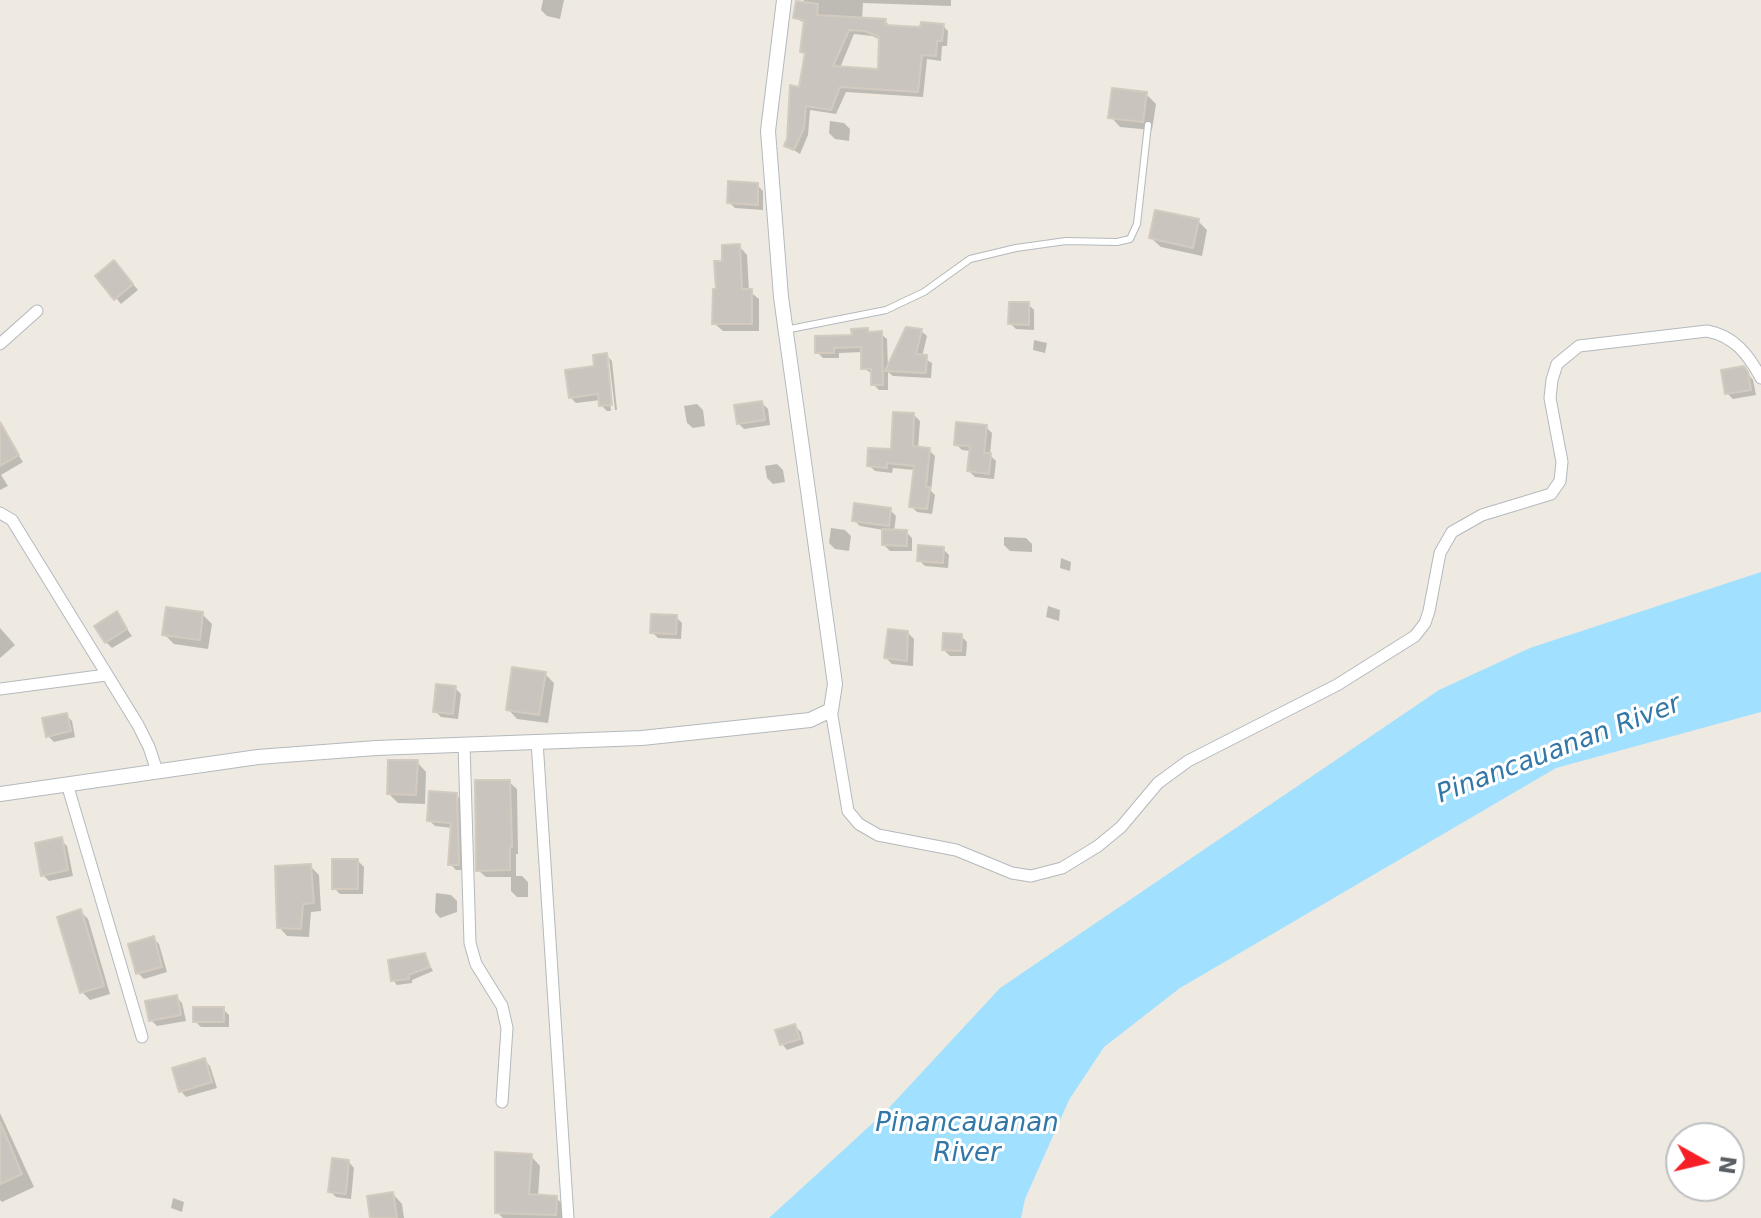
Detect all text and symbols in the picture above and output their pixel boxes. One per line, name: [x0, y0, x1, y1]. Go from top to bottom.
water label: Pinancauanan River: [1433, 689, 1685, 811]
water label: Pinancauanan River: [875, 1108, 1059, 1170]
north arrow: [1665, 1122, 1745, 1202]
text: N: [1714, 1154, 1741, 1176]

